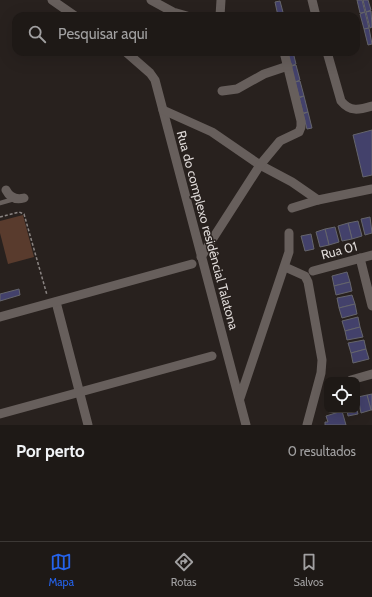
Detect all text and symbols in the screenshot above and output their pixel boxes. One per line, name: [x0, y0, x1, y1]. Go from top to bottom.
search box: [12, 12, 360, 56]
icon: search: [26, 23, 48, 45]
text: Pesquisar aqui: [58, 25, 148, 43]
street label: Rua do complexo residêncial Talatona: [174, 129, 243, 332]
street label: Rua 01: [319, 237, 359, 263]
map controls: [324, 377, 360, 413]
button: locate: [324, 377, 360, 413]
text: Por perto: [16, 441, 85, 461]
text: 0 resultados: [288, 443, 356, 459]
tab: Mapa: [48, 551, 74, 589]
tab: Rotas: [171, 551, 197, 589]
tab: Salvos: [293, 551, 324, 589]

